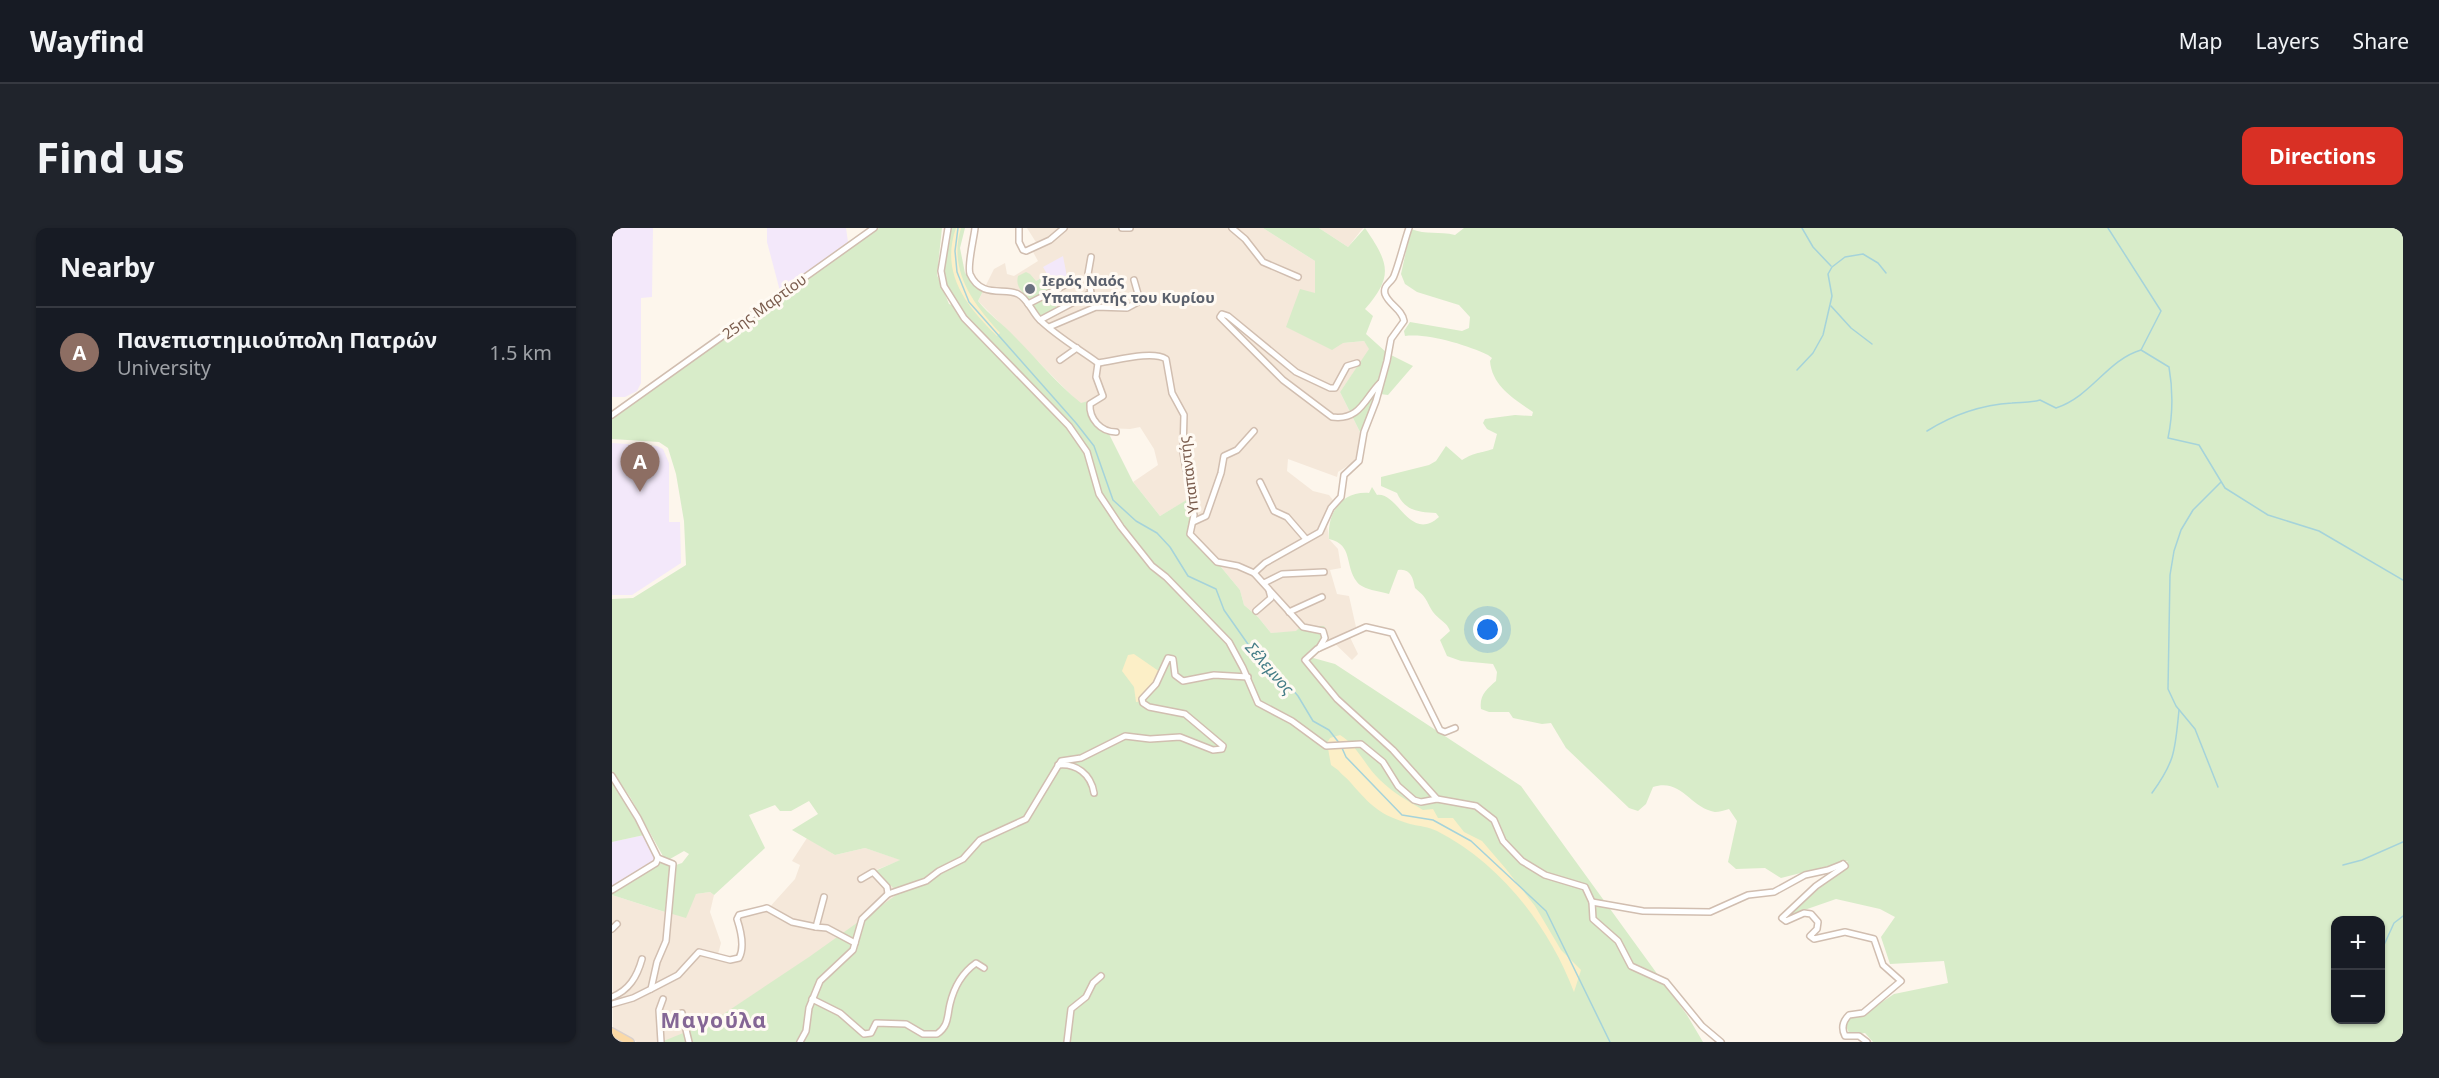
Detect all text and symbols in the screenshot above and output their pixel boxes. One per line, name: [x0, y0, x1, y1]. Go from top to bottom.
text: Wayfind: [30, 22, 144, 60]
text: Map: [2179, 27, 2223, 55]
text: Layers: [2256, 27, 2320, 55]
text: Share: [2353, 27, 2409, 55]
button: Directions: [2242, 127, 2403, 185]
text: Find us: [36, 128, 185, 185]
text: Nearby: [60, 249, 155, 285]
street label: 25ης Μαρτίου: [718, 269, 810, 343]
place label: Ιερός Ναός Υπαπαντής του Κυρίου: [1042, 270, 1215, 307]
marker: Ιερός Ναός Υπαπαντής του Κυρίου: [1023, 282, 1037, 296]
text: Πανεπιστημιούπολη Πατρών: [117, 324, 437, 354]
text: A: [73, 339, 86, 366]
text: 1.5 km: [489, 339, 552, 366]
text: University: [117, 354, 211, 381]
street label: Υπαπαντής: [1173, 435, 1203, 515]
pin: A: [621, 442, 660, 492]
your location: [1473, 615, 1502, 644]
water label: Σέλεμνος: [1240, 636, 1300, 700]
map controls: [2331, 916, 2385, 1024]
button: +: [2331, 916, 2385, 970]
button: −: [2331, 970, 2385, 1024]
district label: Μαγούλα: [660, 1006, 768, 1034]

